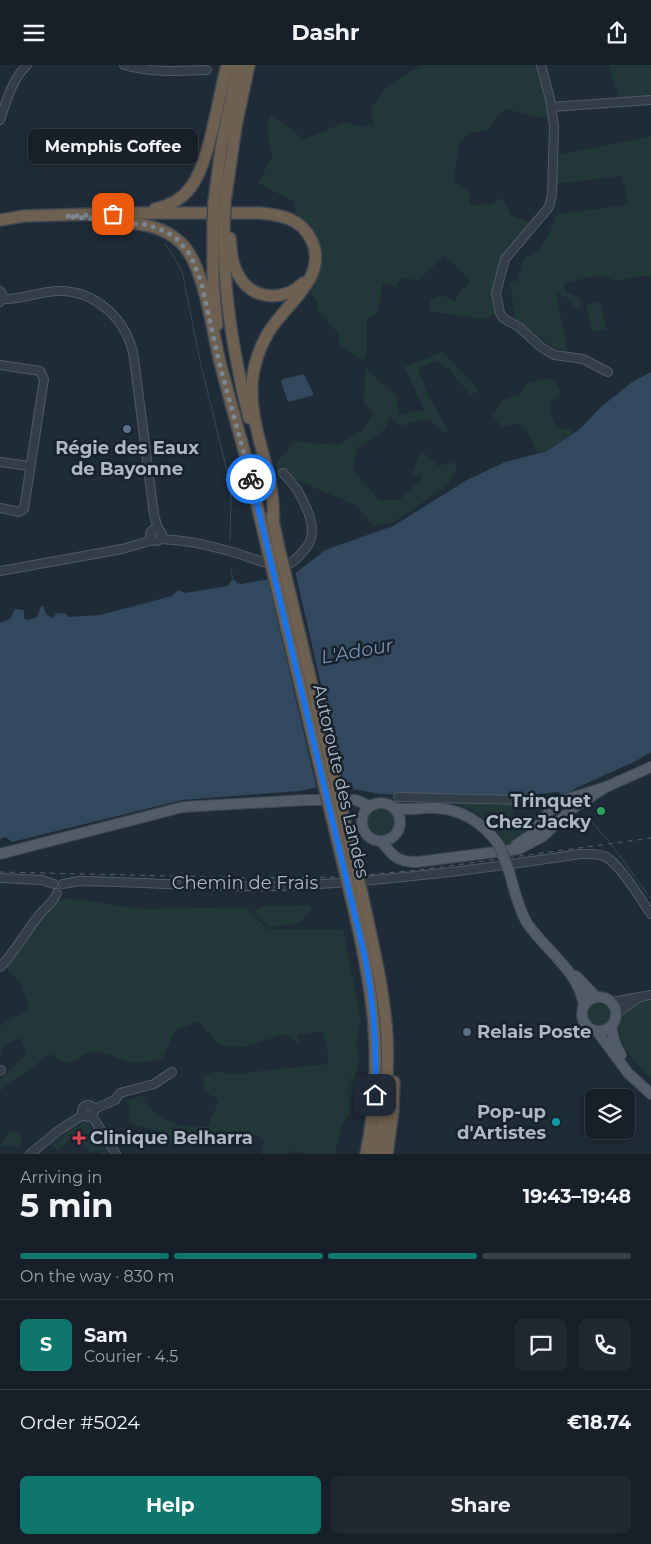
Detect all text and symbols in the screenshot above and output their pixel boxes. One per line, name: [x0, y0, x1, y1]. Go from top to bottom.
icon: menu: [20, 19, 48, 47]
text: Dashr: [291, 19, 360, 46]
icon: share: [603, 19, 631, 47]
callout: Memphis Coffee: [28, 129, 198, 164]
text: Memphis Coffee: [45, 137, 181, 156]
pin: [92, 193, 134, 235]
icon: bag: [99, 200, 127, 228]
marker: Régie des Eaux de Bayonne: [121, 423, 133, 435]
place label: Régie des Eaux de Bayonne: [55, 437, 199, 480]
courier: [226, 454, 276, 504]
icon: bike: [237, 465, 265, 493]
water label: L'Adour: [319, 633, 395, 669]
street label: Autoroute des Landes: [308, 682, 374, 880]
place label: Trinquet Chez Jacky: [486, 790, 591, 833]
marker: Trinquet Chez Jacky: [595, 805, 607, 817]
street label: Chemin de Frais: [172, 872, 318, 894]
place label: Relais Poste: [477, 1021, 591, 1043]
marker: Relais Poste: [461, 1026, 473, 1038]
pin: [354, 1074, 396, 1116]
icon: home: [361, 1081, 389, 1109]
map controls: [585, 1089, 635, 1139]
button: layers: [585, 1089, 635, 1139]
place label: Pop-up d'Artistes: [457, 1101, 546, 1144]
marker: Pop-up d'Artistes: [550, 1116, 562, 1128]
place label: Clinique Belharra: [90, 1127, 253, 1149]
marker: Clinique Belharra: [72, 1131, 86, 1145]
text: Arriving in: [20, 1168, 102, 1187]
text: 19:43–19:48: [523, 1185, 631, 1208]
text: 5 min: [20, 1186, 113, 1225]
text: On the way · 830 m: [20, 1267, 175, 1286]
button: chat: [515, 1319, 567, 1371]
button: phone: [579, 1319, 631, 1371]
text: Sam: [84, 1324, 128, 1347]
text: S: [40, 1333, 52, 1356]
text: Courier · 4.5: [84, 1347, 178, 1366]
text: Order #5024: [20, 1411, 140, 1434]
text: €18.74: [567, 1411, 631, 1434]
button: Help: [20, 1476, 321, 1534]
button: Share: [331, 1476, 631, 1534]

